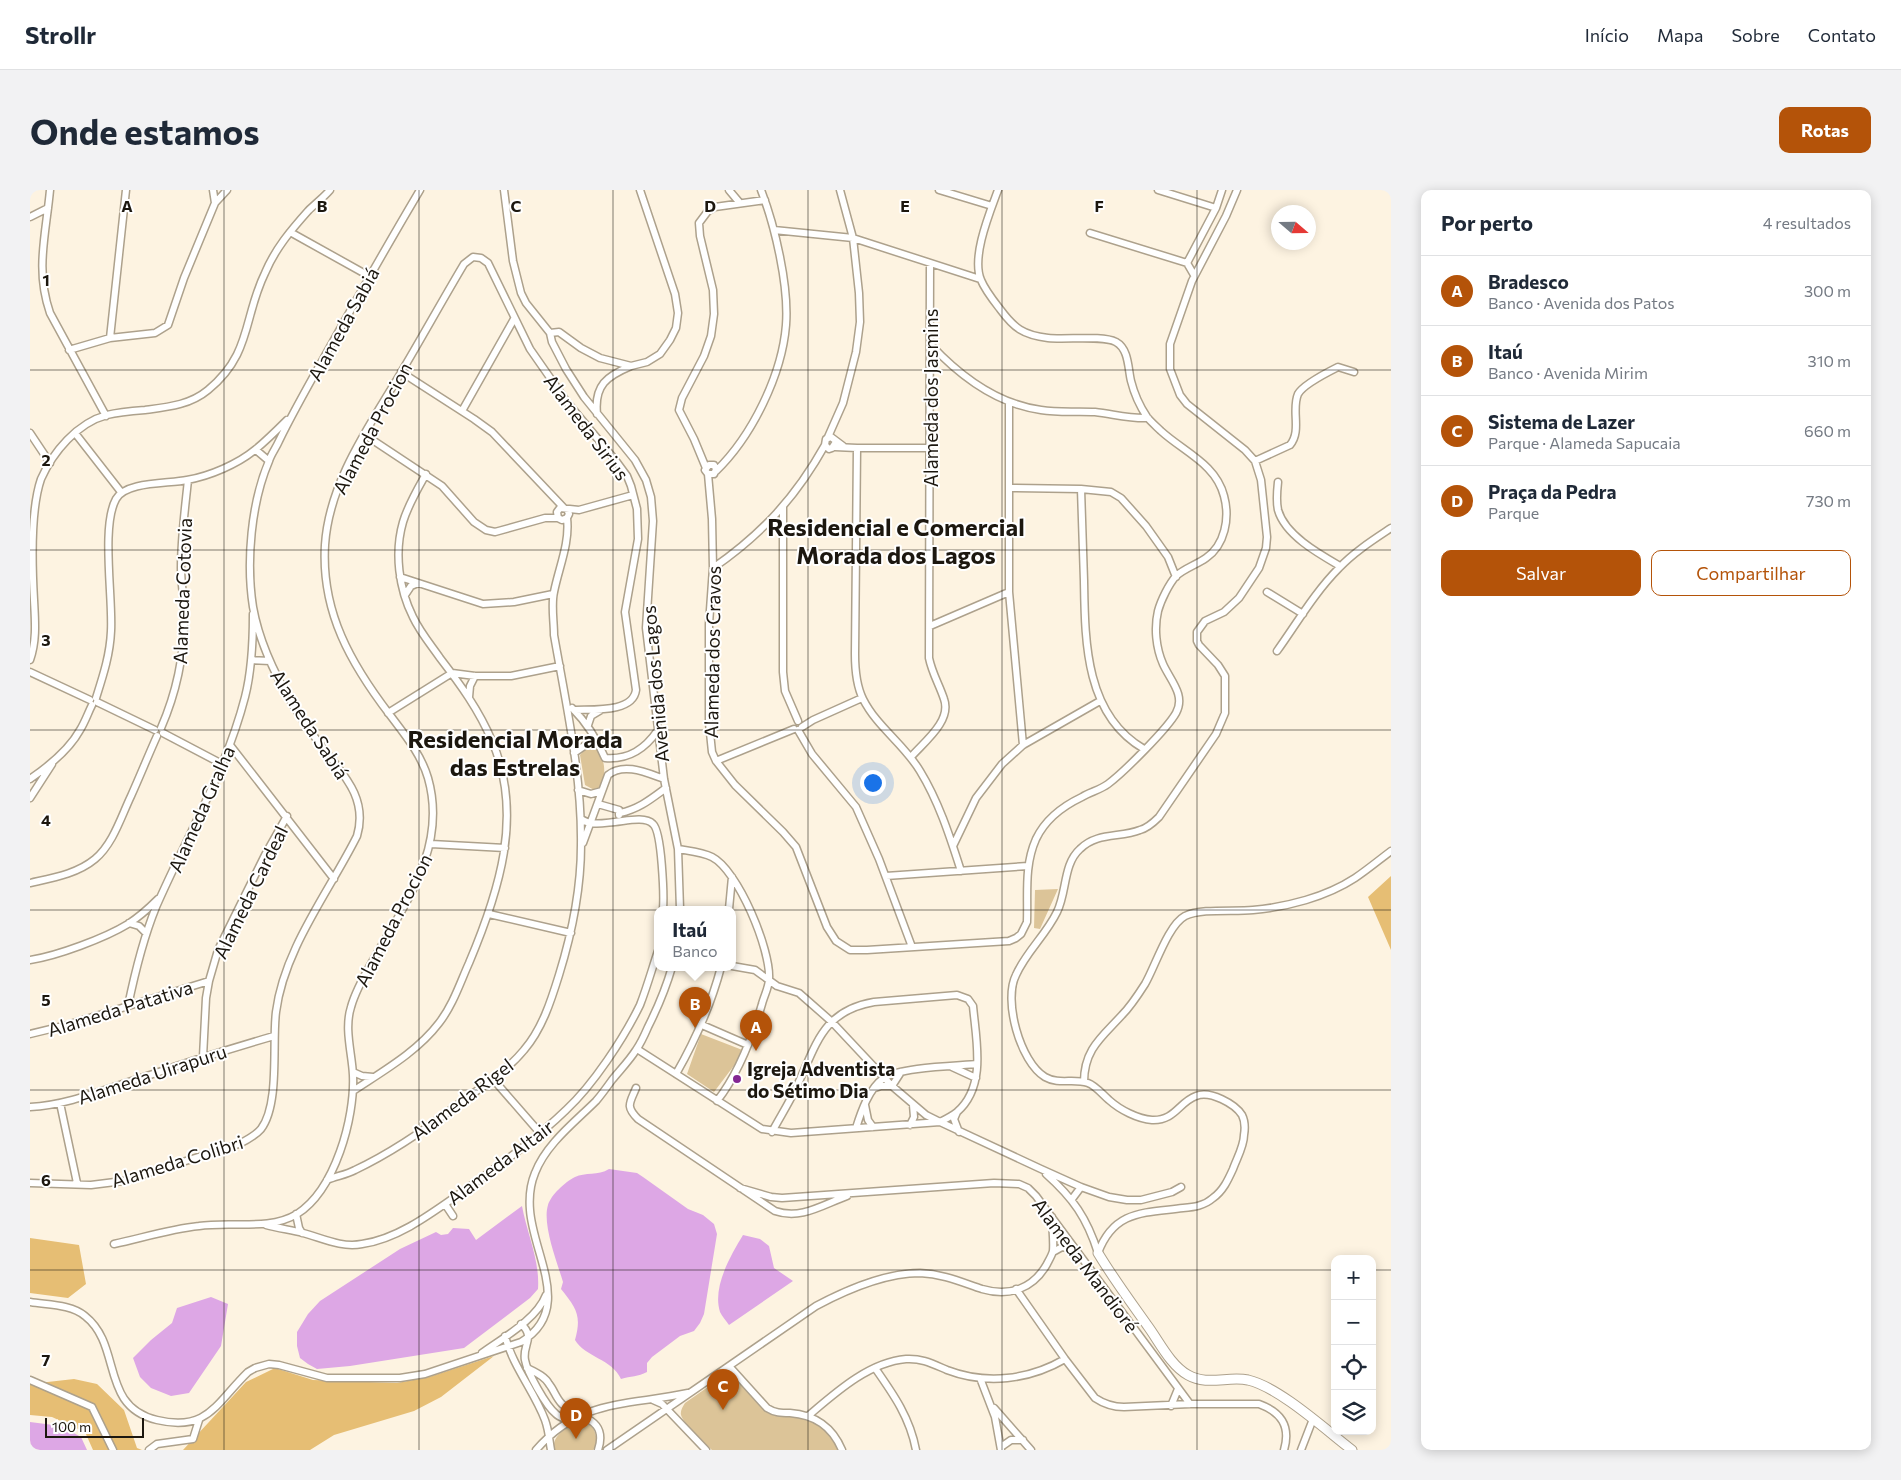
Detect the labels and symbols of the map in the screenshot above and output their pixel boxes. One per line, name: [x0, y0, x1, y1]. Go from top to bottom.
text: A: [121, 196, 133, 215]
text: B: [317, 196, 328, 215]
text: C: [511, 196, 522, 215]
text: D: [704, 196, 716, 215]
text: E: [900, 196, 910, 215]
text: F: [1094, 196, 1104, 215]
north arrow: [1271, 205, 1316, 250]
street label: Alameda Sabiá: [302, 263, 384, 385]
text: 1: [42, 270, 50, 289]
street label: Alameda dos Jasmins: [919, 309, 942, 487]
street label: Alameda Procion: [328, 358, 416, 498]
street label: Alameda Sirius: [540, 369, 634, 485]
text: 2: [41, 450, 51, 469]
district label: Residencial e Comercial Morada dos Lagos: [767, 512, 1025, 569]
street label: Alameda Cotovia: [168, 517, 196, 665]
street label: Alameda dos Cravos: [699, 565, 725, 739]
street label: Avenida dos Lagos: [637, 605, 673, 763]
text: 3: [41, 630, 51, 649]
street label: Alameda Sabiá: [266, 665, 354, 783]
district label: Residencial Morada das Estrelas: [407, 724, 623, 781]
street label: Alameda Gralha: [163, 742, 239, 876]
your location: [860, 770, 886, 796]
text: 4: [41, 810, 51, 829]
street label: Alameda Cardeal: [208, 822, 292, 962]
street label: Alameda Procion: [350, 850, 436, 990]
street label: Alameda Patativa: [45, 975, 195, 1041]
pin: B: [679, 987, 711, 1028]
text: 5: [41, 990, 51, 1009]
pin: A: [740, 1010, 772, 1051]
street label: Alameda Uirapuru: [75, 1039, 229, 1109]
street label: Alameda Rigel: [407, 1053, 517, 1145]
place label: Igreja Adventista do Sétimo Dia: [747, 1057, 895, 1102]
marker: Igreja Adventista do Sétimo Dia: [731, 1073, 743, 1085]
street label: Alameda Altair: [442, 1114, 558, 1209]
street label: Alameda Colibri: [108, 1130, 246, 1192]
text: 6: [41, 1170, 51, 1189]
street label: Alameda Mandioré: [1028, 1193, 1144, 1337]
text: 7: [42, 1350, 51, 1369]
pin: C: [707, 1369, 739, 1410]
pin: D: [560, 1398, 592, 1439]
scale bar: [45, 1415, 144, 1438]

